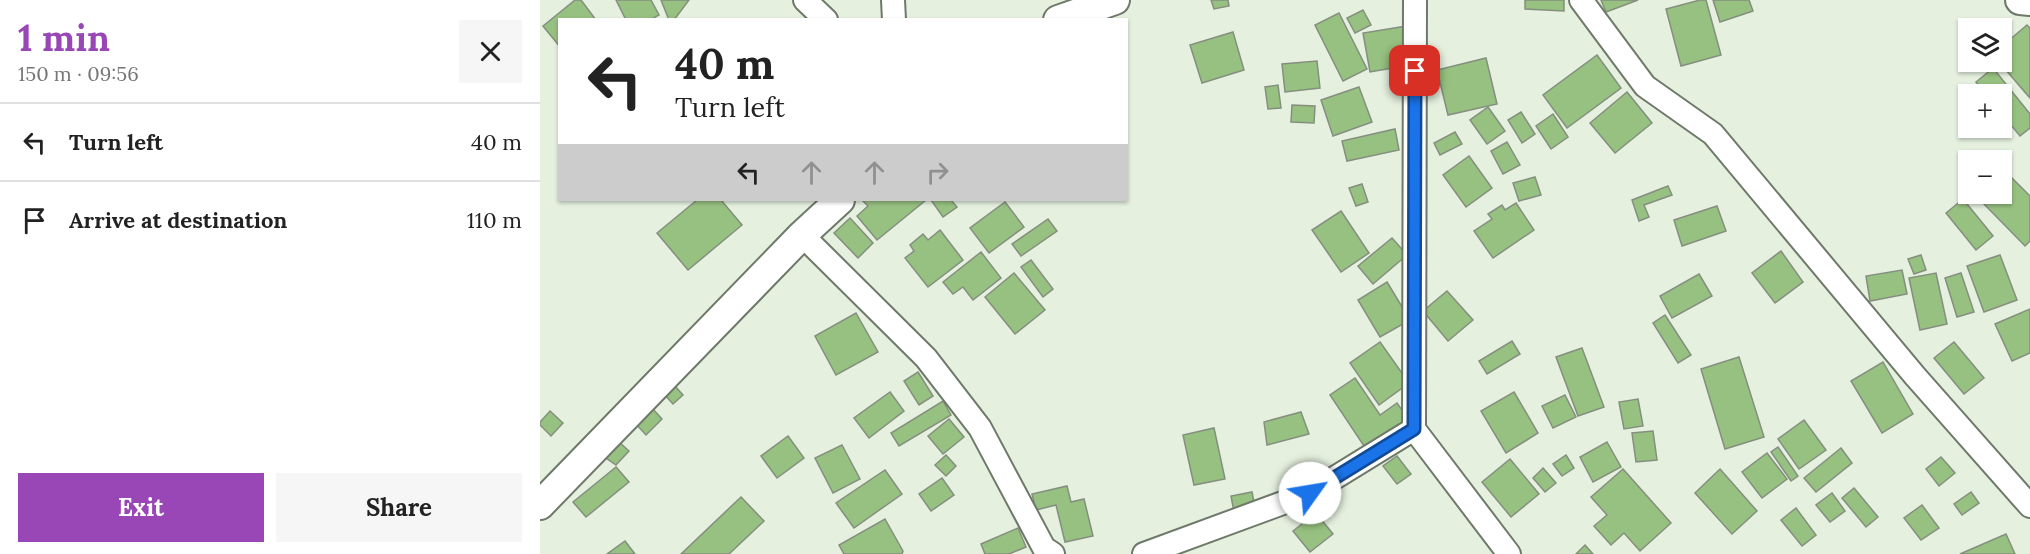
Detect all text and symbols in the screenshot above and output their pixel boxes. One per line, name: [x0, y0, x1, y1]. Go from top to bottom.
text: 1 min: [18, 15, 110, 61]
map controls: [1958, 18, 2012, 204]
button: layers: [1958, 18, 2012, 72]
button: close: [459, 20, 522, 83]
text: 40 m: [675, 37, 774, 91]
icon: left: [576, 42, 654, 120]
pin: [1389, 45, 1440, 96]
icon: arrive: [1398, 54, 1431, 87]
text: 150 m · 09:56: [18, 61, 139, 86]
button: +: [1958, 84, 2012, 138]
text: Turn left: [675, 90, 785, 124]
icon: left: [18, 126, 51, 159]
text: Turn left: [69, 128, 163, 156]
text: 40 m: [471, 128, 522, 156]
button: −: [1958, 150, 2012, 204]
icon: left: [732, 156, 765, 189]
icon: ahead: [795, 156, 828, 189]
icon: ahead: [858, 156, 891, 189]
icon: right: [921, 156, 954, 189]
icon: arrive: [18, 204, 51, 237]
text: Arrive at destination: [69, 206, 287, 234]
text: 110 m: [467, 206, 522, 234]
position arrow: [1278, 461, 1342, 525]
button: Exit: [18, 473, 264, 542]
button: Share: [276, 473, 522, 542]

